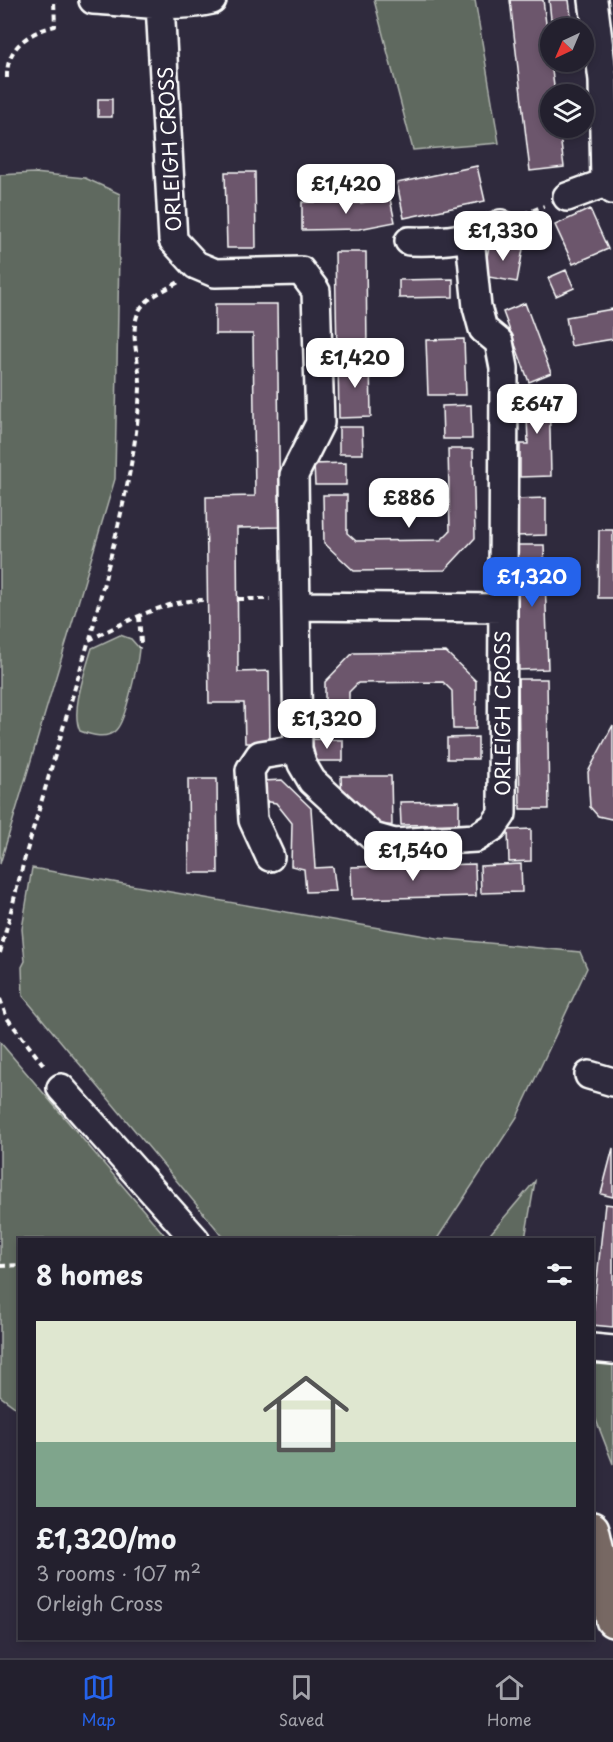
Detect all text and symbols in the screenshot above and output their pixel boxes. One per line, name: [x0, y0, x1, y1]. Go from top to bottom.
north arrow: [540, 18, 594, 72]
map controls: [540, 18, 594, 138]
street label: ORLEIGH CROSS: [150, 66, 188, 232]
button: layers: [540, 84, 594, 138]
pin: £1,420: [297, 164, 395, 215]
text: £1,420: [311, 168, 381, 198]
pin: £1,330: [454, 211, 552, 262]
text: £1,330: [468, 215, 538, 245]
pin: £1,420: [306, 338, 404, 389]
text: £1,420: [320, 342, 390, 372]
pin: £647: [501, 384, 573, 435]
text: £647: [511, 388, 563, 418]
pin: £886: [373, 478, 445, 529]
text: £886: [383, 482, 435, 512]
pin: £1,320: [483, 557, 581, 608]
text: £1,320: [497, 561, 567, 591]
street label: ORLEIGH CROSS: [487, 630, 517, 796]
pin: £1,320: [278, 699, 376, 750]
text: £1,320: [292, 703, 362, 733]
pin: £1,540: [364, 831, 462, 882]
text: £1,540: [378, 835, 448, 865]
text: 8 homes: [36, 1255, 143, 1294]
icon: filters: [543, 1258, 576, 1291]
icon: home: [252, 1360, 360, 1468]
text: £1,320/mo: [36, 1519, 176, 1558]
text: 3 rooms · 107 m²: [36, 1558, 201, 1588]
text: Orleigh Cross: [36, 1588, 163, 1618]
tab: Map: [81, 1671, 116, 1731]
tab: Saved: [279, 1671, 324, 1731]
tab: Home: [487, 1671, 532, 1731]

